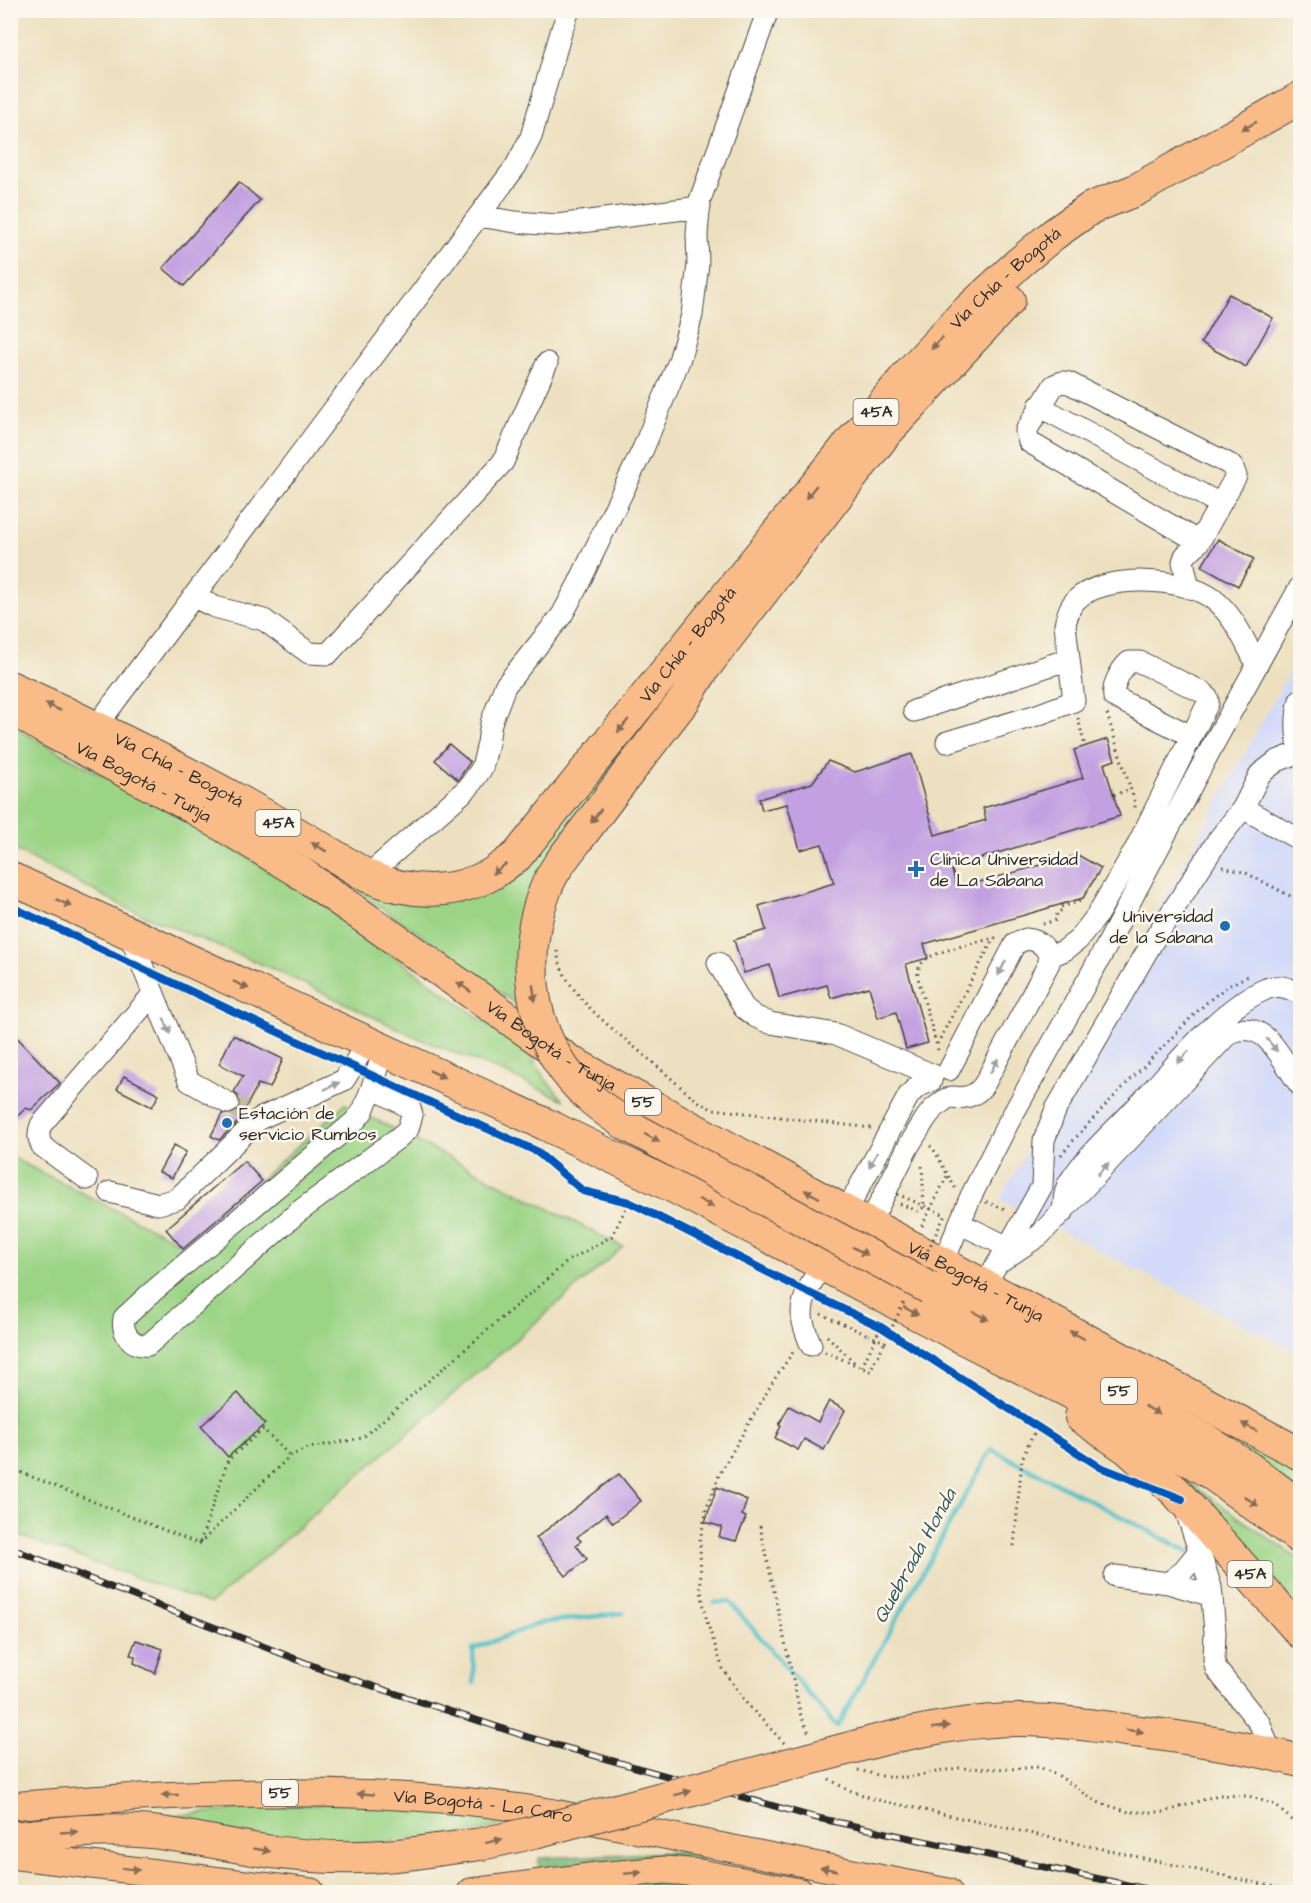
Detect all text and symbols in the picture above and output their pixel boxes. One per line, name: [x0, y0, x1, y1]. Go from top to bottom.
one-way arrow: [1240, 121, 1257, 131]
street label: Vía Chía - Bogotá: [943, 221, 1066, 335]
one-way arrow: [930, 336, 944, 351]
road number: 45A: [854, 399, 898, 425]
one-way arrow: [804, 484, 817, 500]
street label: Vía Chía - Bogotá: [633, 581, 742, 708]
one-way arrow: [45, 703, 62, 712]
one-way arrow: [617, 718, 630, 733]
street label: Vía Chía - Bogotá: [110, 726, 248, 813]
street label: Vía Bogotá - Tunja: [71, 735, 216, 828]
one-way arrow: [590, 809, 602, 824]
road number: 45A: [256, 810, 300, 836]
one-way arrow: [311, 841, 327, 852]
place label: Clínica Universidad de La Sabana: [930, 847, 1078, 893]
marker: Clínica Universidad de La Sabana: [907, 860, 925, 878]
one-way arrow: [491, 863, 507, 875]
one-way arrow: [55, 898, 73, 908]
place label: Universidad de la Sabana: [1109, 904, 1213, 950]
marker: Universidad de la Sabana: [1218, 919, 1232, 933]
one-way arrow: [997, 960, 1007, 977]
one-way arrow: [232, 980, 249, 989]
one-way arrow: [457, 981, 473, 993]
one-way arrow: [529, 984, 538, 1003]
street label: Vía Bogotá - Tunja: [481, 994, 621, 1097]
one-way arrow: [162, 1018, 172, 1036]
one-way arrow: [1265, 1037, 1277, 1052]
one-way arrow: [1176, 1050, 1190, 1065]
one-way arrow: [989, 1058, 999, 1075]
one-way arrow: [429, 1070, 446, 1079]
one-way arrow: [323, 1081, 340, 1091]
road number: 55: [625, 1089, 661, 1115]
place label: Estación de servicio Rumbos: [239, 1101, 376, 1147]
marker: Estación de servicio Rumbos: [220, 1116, 234, 1130]
one-way arrow: [644, 1133, 661, 1143]
one-way arrow: [869, 1151, 879, 1169]
one-way arrow: [1096, 1162, 1110, 1177]
one-way arrow: [803, 1189, 820, 1199]
one-way arrow: [698, 1198, 715, 1208]
street label: Vía Bogotá - Tunja: [903, 1235, 1048, 1328]
one-way arrow: [852, 1246, 869, 1256]
one-way arrow: [903, 1306, 920, 1316]
one-way arrow: [973, 1311, 990, 1321]
one-way arrow: [1068, 1330, 1086, 1340]
road number: 55: [1101, 1378, 1137, 1404]
one-way arrow: [1144, 1405, 1161, 1415]
one-way arrow: [1240, 1422, 1257, 1432]
water label: Quebrada Honda: [866, 1483, 964, 1628]
one-way arrow: [1242, 1495, 1258, 1507]
road number: 45A: [1228, 1561, 1272, 1587]
one-way arrow: [931, 1723, 950, 1732]
one-way arrow: [1125, 1726, 1144, 1735]
road number: 55: [262, 1780, 298, 1806]
street label: Vía Bogotá - La Caro: [393, 1783, 575, 1829]
one-way arrow: [674, 1787, 692, 1797]
one-way arrow: [356, 1789, 375, 1798]
one-way arrow: [161, 1790, 180, 1800]
one-way arrow: [59, 1828, 78, 1837]
one-way arrow: [485, 1836, 503, 1846]
one-way arrow: [253, 1846, 272, 1855]
one-way arrow: [819, 1864, 838, 1873]
one-way arrow: [122, 1865, 141, 1874]
one-way arrow: [624, 1868, 643, 1878]

